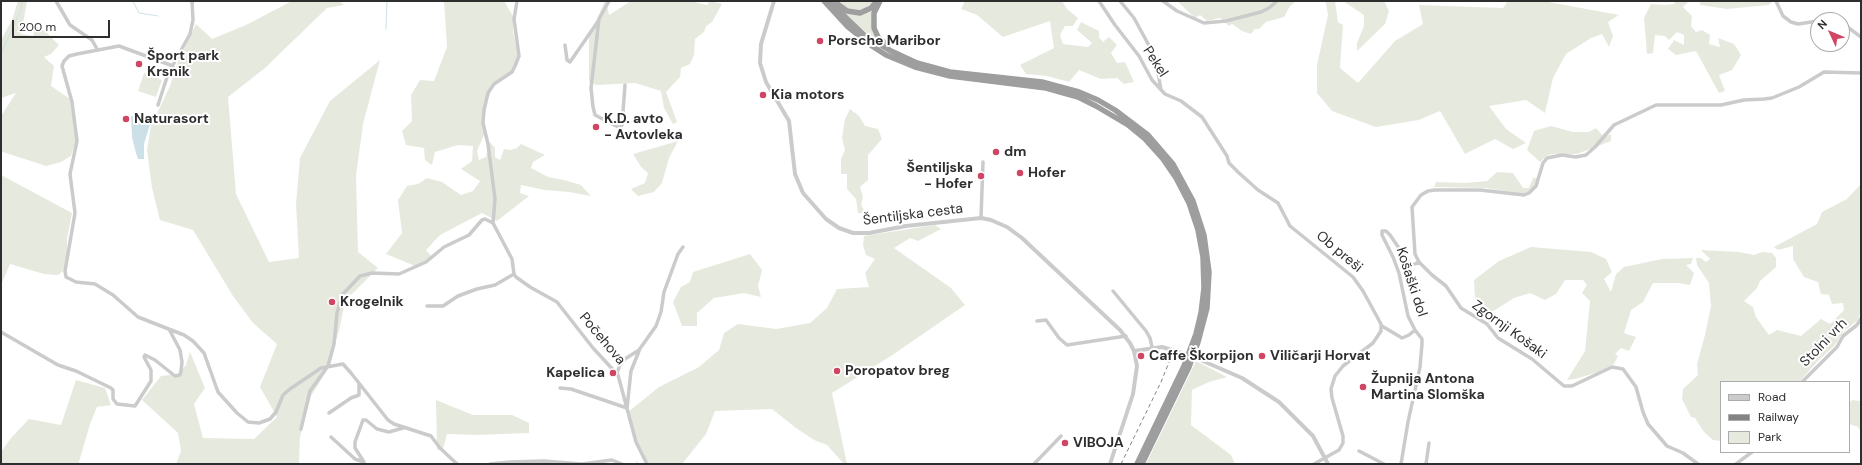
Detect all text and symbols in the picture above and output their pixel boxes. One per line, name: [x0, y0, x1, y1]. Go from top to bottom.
scale bar: [14, 12, 112, 38]
north arrow: [1810, 12, 1850, 52]
text: N: [1814, 17, 1830, 32]
text: 200 m: [19, 19, 56, 35]
place label: Porsche Maribor: [828, 33, 940, 49]
marker: Porsche Maribor: [815, 36, 825, 46]
street label: Pekel: [1139, 43, 1171, 81]
place label: Šport park Krsnik: [147, 48, 219, 80]
marker: Šport park Krsnik: [134, 59, 144, 69]
place label: Kia motors: [771, 87, 845, 103]
marker: Kia motors: [758, 90, 768, 100]
place label: Naturasort: [134, 111, 209, 127]
place label: K.D. avto - Avtovleka: [604, 111, 683, 144]
marker: Naturasort: [121, 114, 131, 124]
marker: K.D. avto - Avtovleka: [591, 122, 601, 132]
place label: dm: [1004, 144, 1026, 160]
marker: dm: [991, 147, 1001, 157]
place label: Šentiljska - Hofer: [907, 160, 973, 192]
place label: Hofer: [1028, 165, 1066, 181]
marker: Hofer: [1015, 168, 1025, 178]
marker: Šentiljska - Hofer: [976, 171, 986, 181]
street label: Šentiljska cesta: [862, 201, 964, 229]
street label: Ob preši: [1312, 228, 1366, 276]
street label: Košaški dol: [1392, 245, 1430, 319]
place label: Krogelnik: [340, 294, 404, 310]
marker: Krogelnik: [327, 297, 337, 307]
street label: Zgornji Košaki: [1468, 297, 1550, 363]
street label: Počehova: [575, 310, 629, 368]
street label: Stolni vrh: [1797, 315, 1851, 371]
place label: Caffe Škorpijon: [1149, 348, 1254, 364]
place label: Viličarji Horvat: [1270, 348, 1371, 364]
marker: Caffe Škorpijon: [1136, 351, 1146, 361]
marker: Viličarji Horvat: [1257, 351, 1267, 361]
place label: Poropatov breg: [845, 363, 950, 379]
place label: Kapelica: [546, 365, 605, 381]
marker: Poropatov breg: [832, 366, 842, 376]
marker: Kapelica: [608, 368, 618, 378]
place label: Župnija Antona Martina Slomška: [1371, 371, 1485, 404]
legend: [1720, 381, 1850, 453]
marker: Župnija Antona Martina Slomška: [1358, 382, 1368, 392]
text: Road: [1758, 389, 1786, 405]
text: Railway: [1758, 409, 1799, 425]
text: Park: [1758, 429, 1782, 445]
place label: VIBOJA: [1073, 435, 1124, 451]
marker: VIBOJA: [1060, 438, 1070, 448]

